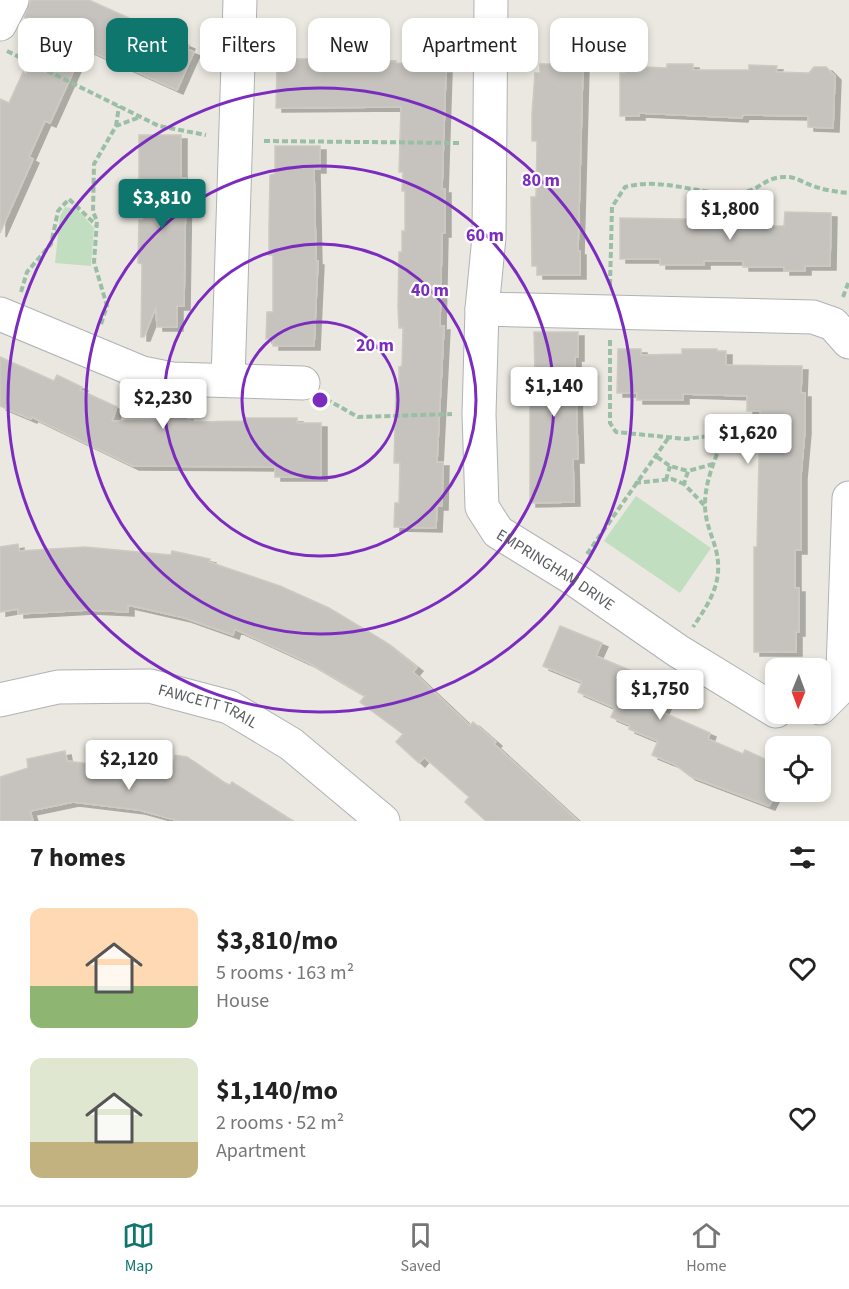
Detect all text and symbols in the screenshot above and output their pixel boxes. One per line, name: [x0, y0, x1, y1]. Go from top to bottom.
chip: Buy: [18, 18, 94, 72]
chip: Rent: [106, 18, 188, 72]
chip: Filters: [200, 18, 296, 72]
chip: New: [308, 18, 390, 72]
chip: Apartment: [402, 18, 538, 72]
chip: House: [550, 18, 648, 72]
text: 80 m: [522, 168, 560, 193]
pin: $3,810: [113, 179, 211, 230]
text: $3,810: [133, 184, 191, 212]
pin: $1,800: [681, 190, 779, 241]
text: $1,800: [701, 195, 759, 223]
text: 60 m: [466, 223, 504, 248]
text: 40 m: [411, 278, 449, 303]
text: 20 m: [356, 333, 394, 358]
pin: $1,140: [505, 367, 603, 418]
text: $1,140: [525, 372, 583, 400]
pin: $2,230: [114, 379, 212, 430]
text: $2,230: [134, 384, 192, 412]
centre of rings: [310, 390, 330, 410]
pin: $1,620: [699, 414, 797, 465]
text: $1,620: [719, 419, 777, 447]
street label: EMPRINGHAM DRIVE: [492, 524, 619, 616]
north arrow: [765, 658, 831, 724]
map controls: [765, 658, 831, 802]
pin: $1,750: [611, 670, 709, 721]
text: $1,750: [631, 675, 689, 703]
street label: FAWCETT TRAIL: [156, 679, 262, 734]
button: locate: [765, 736, 831, 802]
pin: $2,120: [80, 740, 178, 791]
text: $2,120: [100, 745, 158, 773]
text: 7 homes: [30, 839, 125, 876]
icon: filters: [786, 841, 819, 874]
text: $3,810/mo: [216, 922, 338, 959]
icon: home: [78, 932, 150, 1004]
icon: heart: [786, 952, 819, 985]
text: 5 rooms · 163 m²: [216, 959, 354, 987]
text: House: [216, 987, 269, 1015]
text: $1,140/mo: [216, 1072, 338, 1109]
icon: home: [78, 1082, 150, 1154]
icon: heart: [786, 1102, 819, 1135]
text: 2 rooms · 52 m²: [216, 1109, 344, 1137]
text: Apartment: [216, 1137, 306, 1165]
tab: Map: [122, 1219, 155, 1277]
tab: Saved: [400, 1219, 441, 1277]
tab: Home: [686, 1219, 727, 1277]

